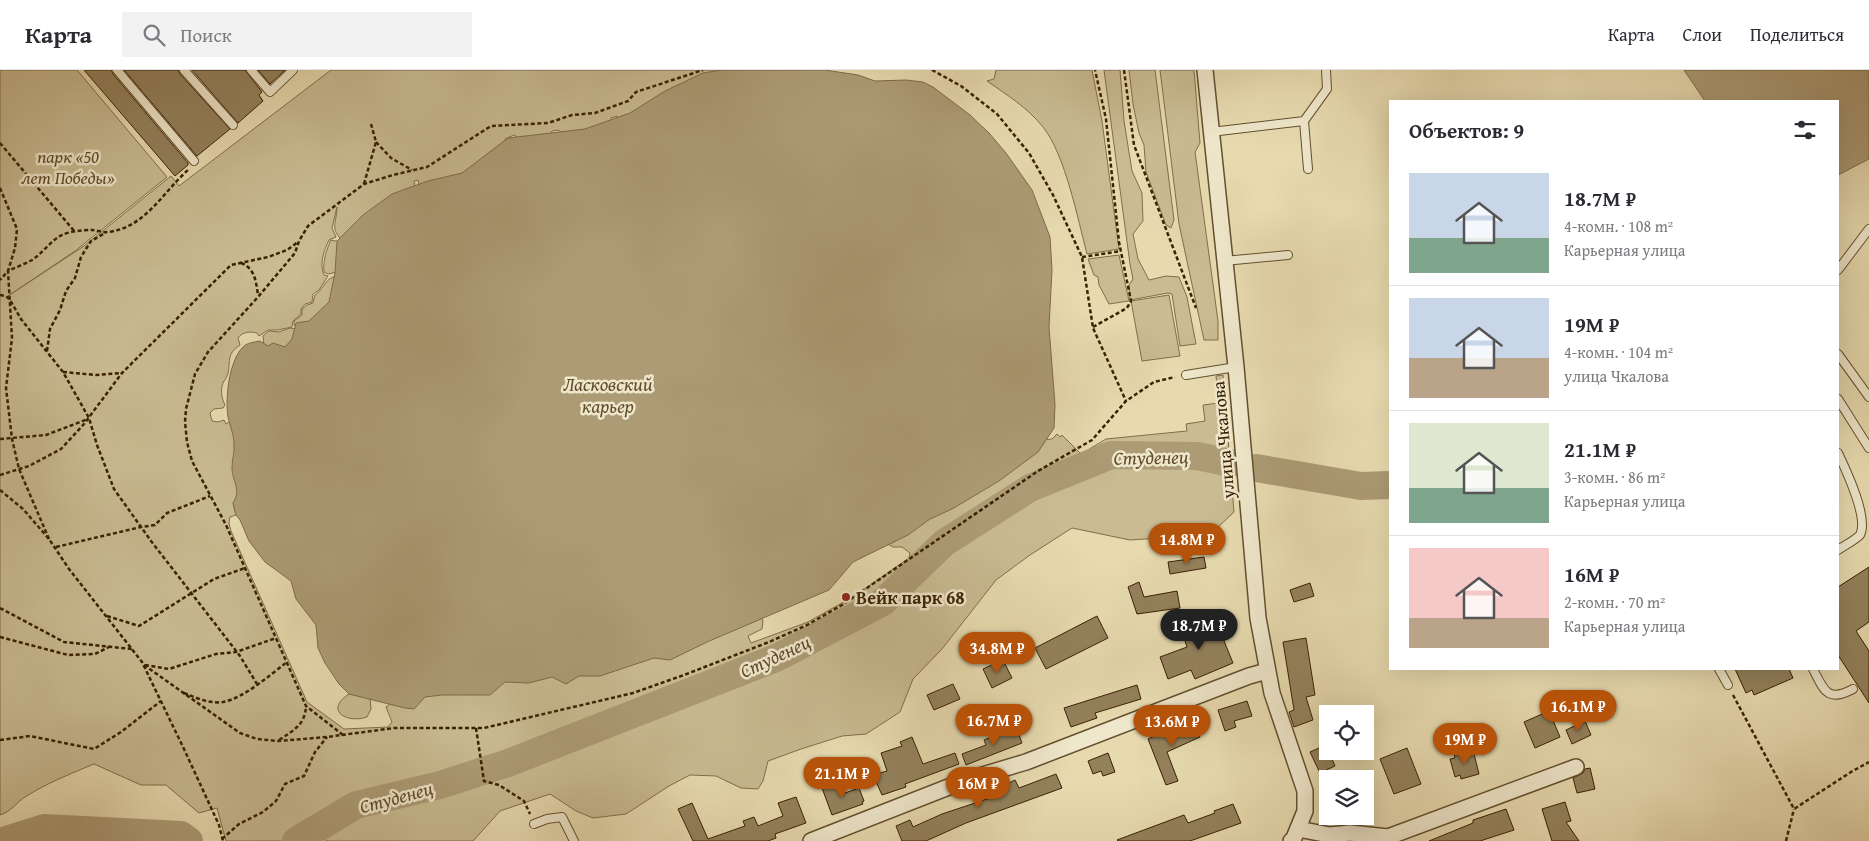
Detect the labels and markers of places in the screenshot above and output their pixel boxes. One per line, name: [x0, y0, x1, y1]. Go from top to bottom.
pin: 14.8M ₽: [1141, 522, 1233, 565]
place label: Вейк парк 68: [856, 584, 965, 611]
marker: Вейк парк 68: [840, 591, 852, 603]
pin: 18.7M ₽: [1153, 608, 1245, 651]
pin: 34.8M ₽: [951, 632, 1043, 674]
pin: 16.1M ₽: [1532, 690, 1624, 732]
pin: 16.7M ₽: [948, 704, 1040, 746]
pin: 13.6M ₽: [1126, 704, 1218, 747]
pin: 19M ₽: [1430, 722, 1500, 765]
pin: 21.1M ₽: [796, 756, 888, 799]
pin: 16M ₽: [943, 766, 1013, 809]

